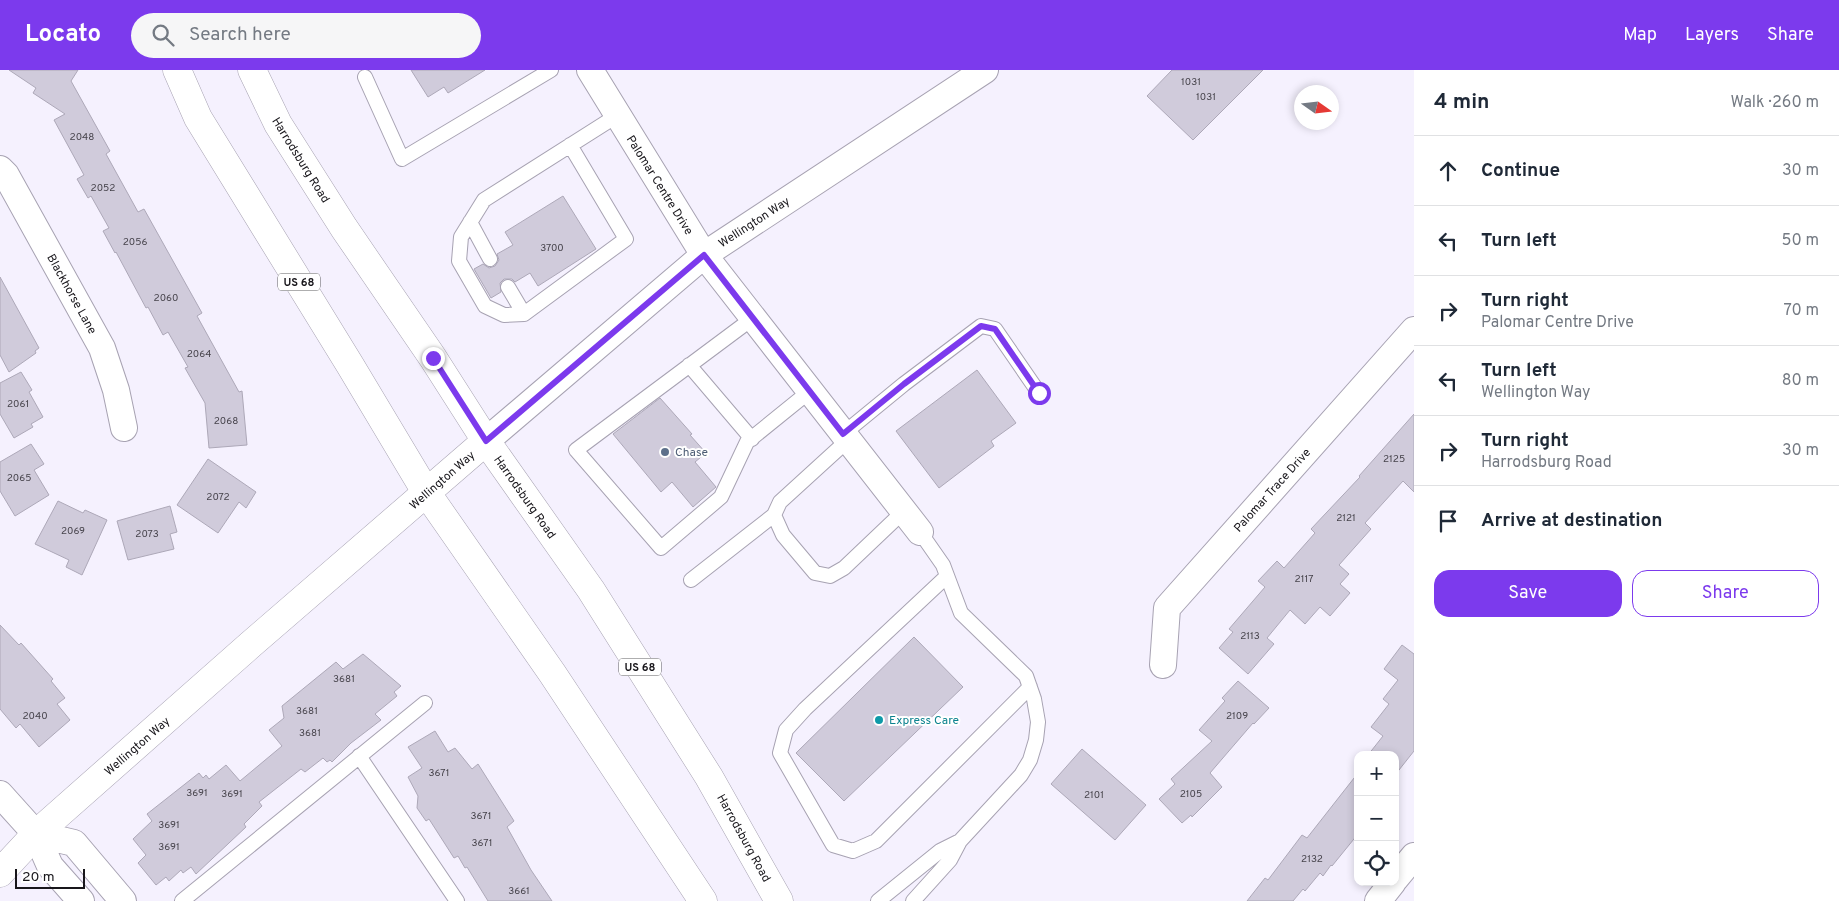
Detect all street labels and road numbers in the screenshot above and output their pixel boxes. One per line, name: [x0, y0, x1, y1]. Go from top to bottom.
street label: Harrodsburg Road: [267, 115, 333, 206]
street label: Palomar Centre Drive: [622, 133, 696, 238]
street label: Wellington Way: [716, 194, 793, 252]
street label: Blackhorse Lane: [42, 252, 100, 337]
road number: US 68: [278, 273, 320, 290]
street label: Palomar Trace Drive: [1231, 445, 1315, 536]
street label: Wellington Way: [406, 448, 479, 514]
street label: Harrodsburg Road: [490, 453, 559, 542]
road number: US 68: [619, 658, 661, 676]
street label: Wellington Way: [101, 714, 174, 780]
street label: Harrodsburg Road: [712, 792, 774, 885]

